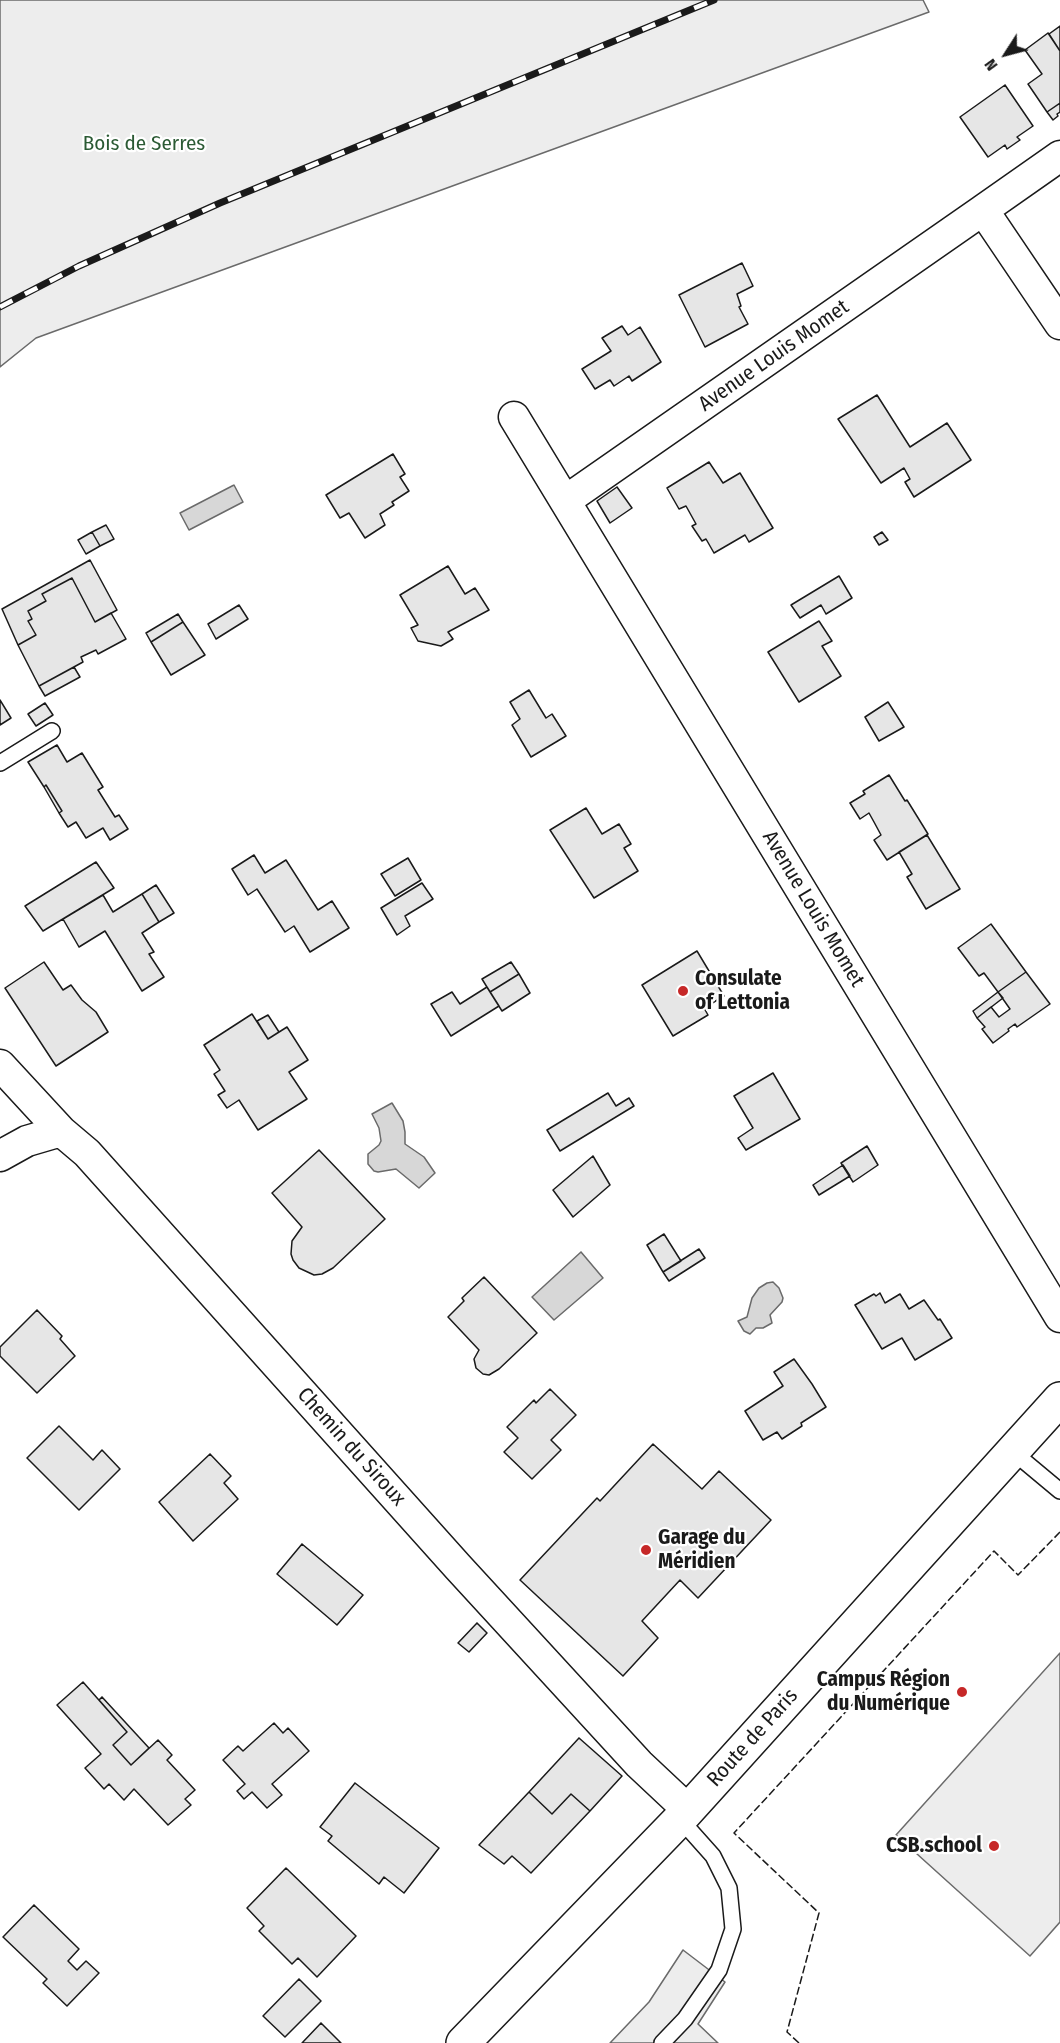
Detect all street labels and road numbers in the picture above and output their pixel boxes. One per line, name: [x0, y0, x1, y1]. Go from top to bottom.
street label: Avenue Louis Momet: [694, 295, 854, 417]
street label: Avenue Louis Momet: [756, 826, 870, 992]
street label: Chemin du Siroux: [291, 1383, 411, 1511]
street label: Route de Paris: [702, 1684, 804, 1792]

